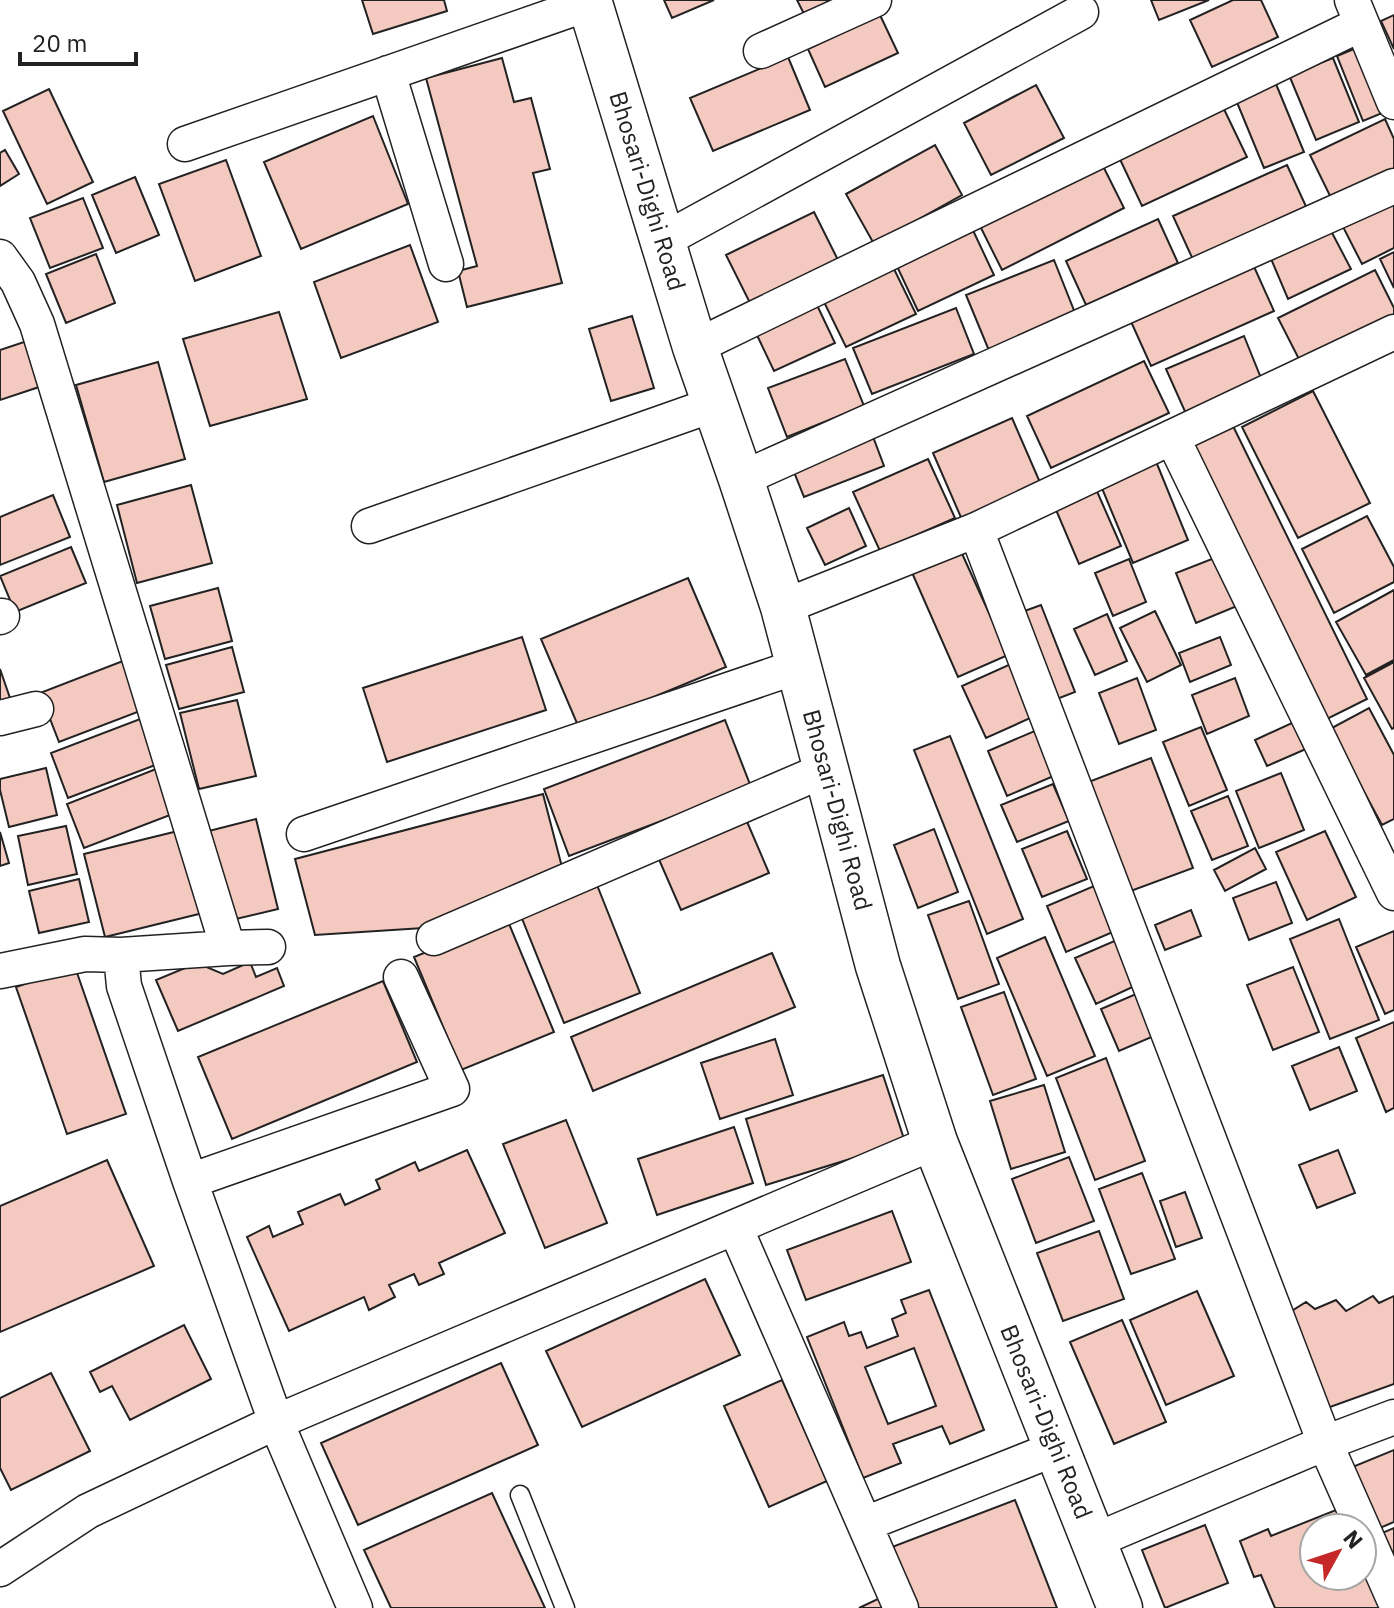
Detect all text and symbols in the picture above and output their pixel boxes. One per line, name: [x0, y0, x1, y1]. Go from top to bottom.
scale bar: [20, 16, 136, 66]
text: 20 m: [32, 27, 87, 59]
street label: Bhosari-Dighi Road: [602, 87, 694, 294]
street label: Bhosari-Dighi Road: [796, 706, 880, 914]
street label: Bhosari-Dighi Road: [993, 1320, 1101, 1524]
north arrow: [1298, 1512, 1378, 1592]
text: N: [1337, 1523, 1370, 1554]

